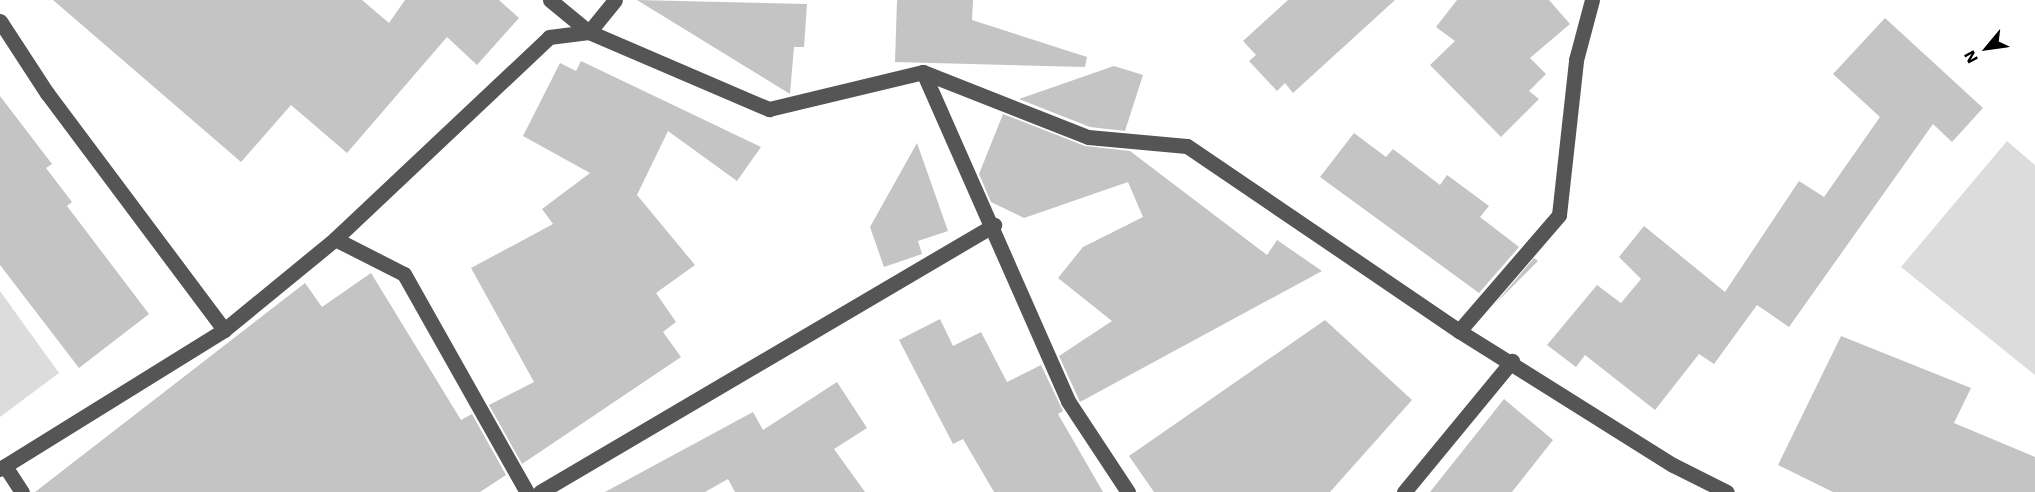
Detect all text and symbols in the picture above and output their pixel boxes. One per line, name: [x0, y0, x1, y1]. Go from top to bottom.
north arrow: [1957, 18, 2017, 78]
text: N: [1960, 47, 1982, 67]

